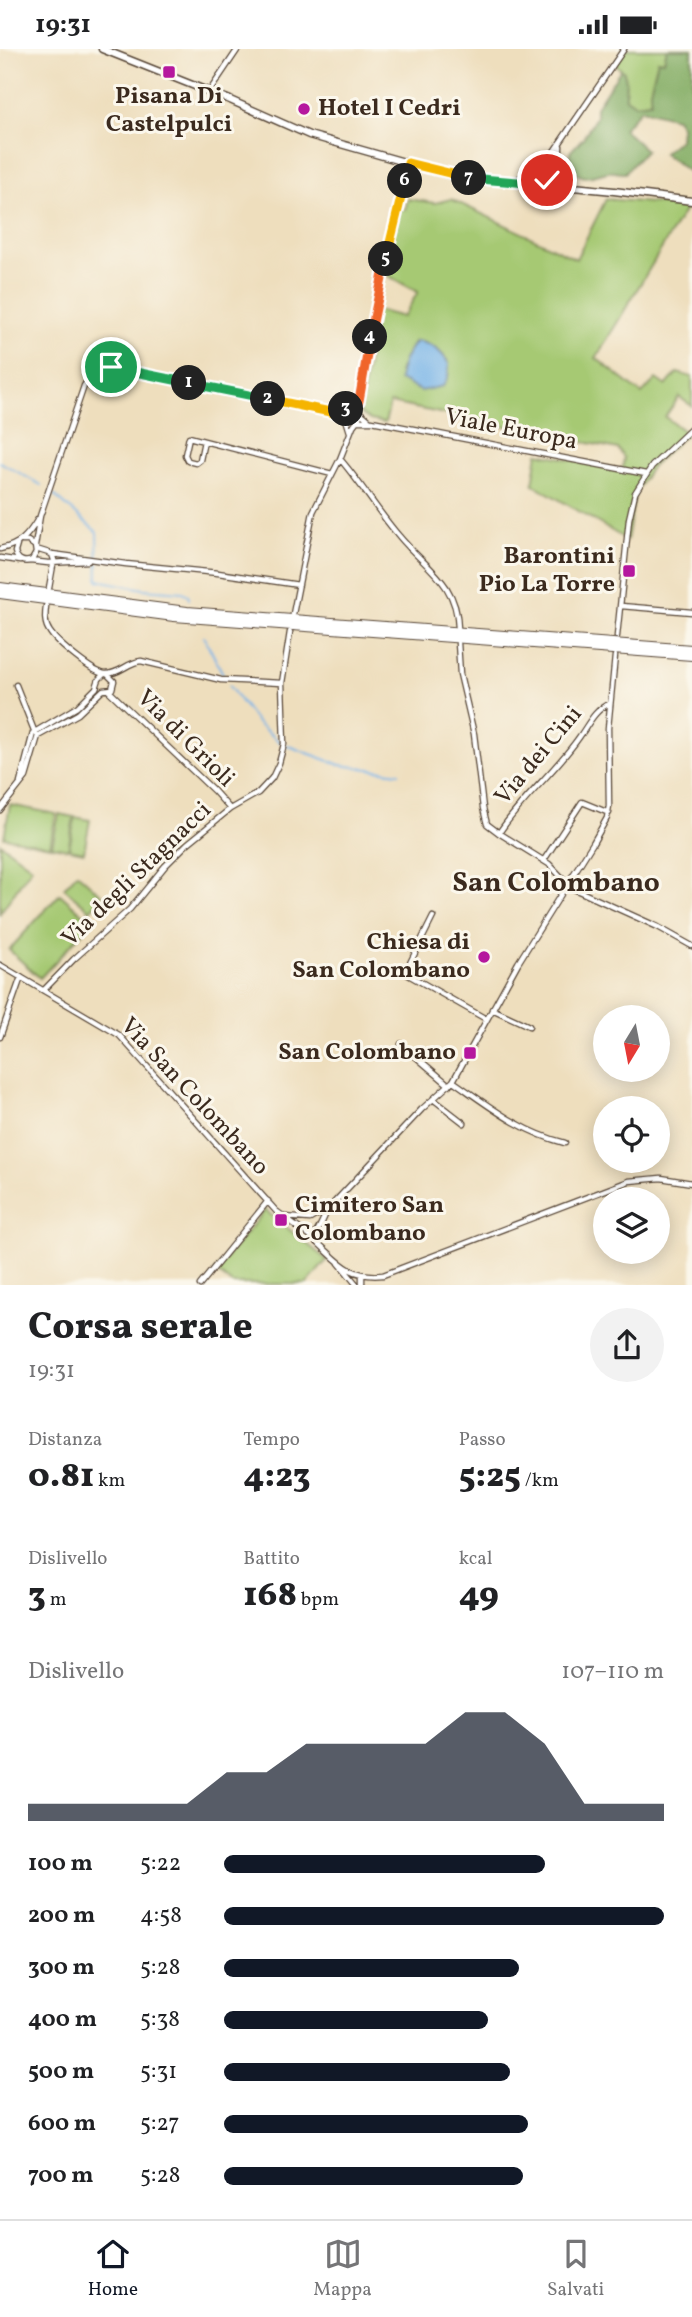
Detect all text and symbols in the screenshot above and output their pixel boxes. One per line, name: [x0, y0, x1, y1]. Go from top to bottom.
text: 19:31: [35, 7, 91, 43]
marker: Pisana Di Castelpulci: [161, 64, 177, 80]
place label: Pisana Di Castelpulci: [106, 80, 232, 142]
place label: Hotel I Cedri: [318, 92, 461, 126]
marker: Hotel I Cedri: [296, 101, 312, 117]
pin: [517, 150, 577, 210]
pin: 7: [452, 160, 486, 195]
icon: check: [528, 161, 566, 199]
pin: 6: [388, 163, 422, 199]
text: 7: [464, 164, 473, 190]
text: 6: [399, 167, 410, 193]
pin: 5: [368, 241, 404, 277]
text: 5: [381, 245, 390, 271]
pin: 4: [352, 319, 388, 355]
text: 4: [364, 323, 375, 349]
pin: [81, 337, 141, 397]
icon: arrive: [92, 348, 130, 386]
pin: 1: [172, 365, 206, 401]
text: 1: [185, 369, 192, 395]
pin: 2: [250, 381, 286, 417]
text: 2: [263, 385, 272, 411]
pin: 3: [328, 391, 364, 427]
text: 3: [341, 395, 350, 421]
street label: Viale Europa: [442, 401, 580, 459]
place label: Barontini Pio La Torre: [479, 540, 615, 602]
marker: Barontini Pio La Torre: [621, 563, 637, 579]
street label: Via di Grioli: [128, 682, 242, 796]
street label: Via dei Cini: [487, 699, 591, 813]
street label: Via degli Stagnacci: [55, 795, 219, 955]
district label: San Colombano: [452, 864, 660, 903]
place label: Chiesa di San Colombano: [292, 926, 470, 988]
marker: Chiesa di San Colombano: [476, 949, 492, 965]
north arrow: [593, 1005, 670, 1081]
map controls: [593, 1005, 670, 1264]
street label: Via San Colombano: [112, 1010, 276, 1184]
place label: San Colombano: [278, 1036, 456, 1070]
marker: San Colombano: [462, 1045, 478, 1061]
button: locate: [593, 1096, 670, 1173]
button: layers: [593, 1187, 670, 1264]
place label: Cimitero San Colombano: [295, 1189, 444, 1251]
marker: Cimitero San Colombano: [273, 1212, 289, 1228]
text: Corsa serale: [28, 1302, 253, 1355]
button: share: [590, 1308, 664, 1382]
text: 19:31: [28, 1355, 75, 1387]
text: Distanza: [28, 1427, 102, 1453]
text: Tempo: [243, 1427, 300, 1453]
text: Passo: [459, 1427, 506, 1453]
text: 0.81: [28, 1453, 94, 1501]
text: 4:23: [243, 1453, 311, 1501]
text: 5:25: [459, 1453, 521, 1501]
text: km: [94, 1468, 125, 1494]
text: /km: [521, 1468, 559, 1494]
text: Dislivello: [28, 1546, 107, 1572]
text: Battito: [243, 1546, 300, 1572]
text: kcal: [459, 1546, 492, 1572]
text: 3: [28, 1572, 46, 1620]
text: 168: [243, 1572, 297, 1620]
text: 49: [459, 1572, 499, 1620]
text: m: [46, 1587, 66, 1613]
text: bpm: [297, 1587, 339, 1613]
text: Dislivello: [28, 1656, 124, 1688]
text: 107–110 m: [561, 1656, 664, 1688]
text: 100 m: [28, 1848, 93, 1880]
text: 5:22: [140, 1848, 181, 1880]
text: 200 m: [28, 1900, 95, 1932]
text: 4:58: [140, 1900, 182, 1932]
text: 300 m: [28, 1952, 95, 1984]
text: 5:28: [140, 1952, 181, 1984]
text: 400 m: [28, 2004, 97, 2036]
text: 5:38: [140, 2004, 180, 2036]
text: 500 m: [28, 2056, 94, 2088]
text: 5:31: [140, 2056, 177, 2088]
text: 600 m: [28, 2108, 96, 2140]
text: 5:27: [140, 2108, 179, 2140]
text: 700 m: [28, 2160, 94, 2192]
text: 5:28: [140, 2160, 181, 2192]
tab: Home: [88, 2235, 138, 2303]
tab: Mappa: [313, 2235, 372, 2303]
tab: Salvati: [547, 2235, 604, 2303]

